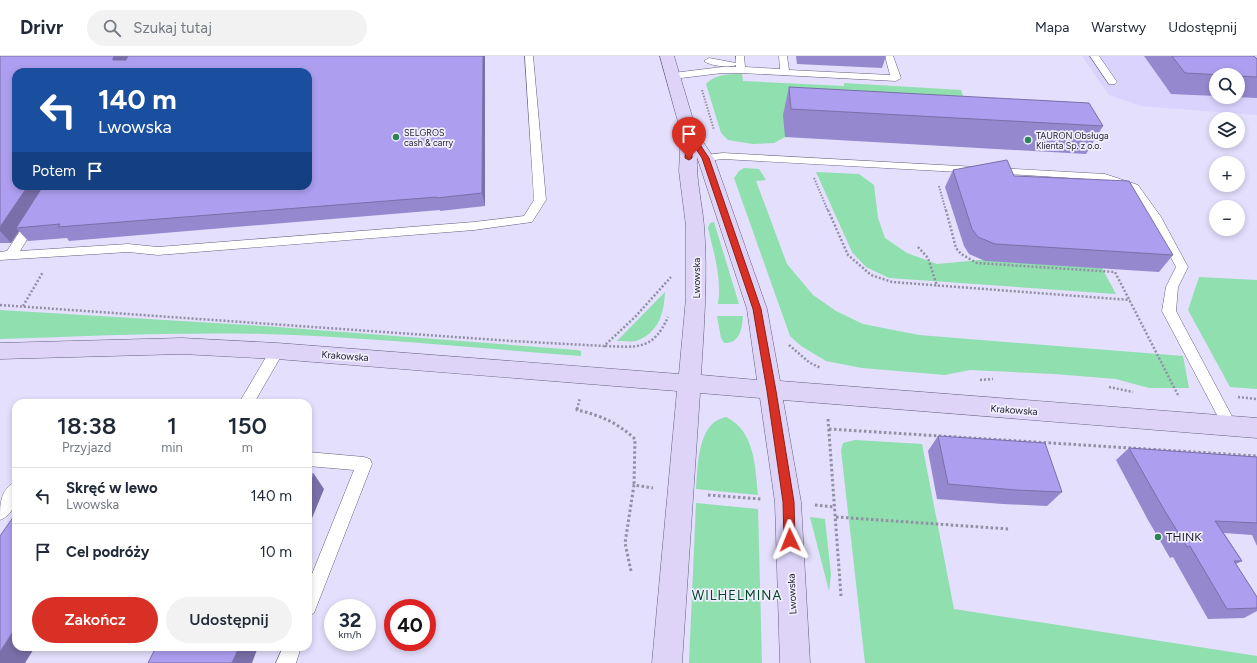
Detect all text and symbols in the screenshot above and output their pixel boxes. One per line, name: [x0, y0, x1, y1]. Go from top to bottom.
search box: [87, 10, 367, 46]
text: Drivr: [20, 16, 63, 39]
icon: search: [101, 17, 123, 39]
text: Szukaj tutaj: [133, 19, 212, 37]
text: Mapa: [1035, 19, 1069, 36]
text: Warstwy: [1091, 19, 1146, 36]
text: Udostępnij: [1168, 19, 1237, 36]
map controls: [1209, 68, 1245, 236]
button: search: [1209, 68, 1245, 104]
text: 140 m: [98, 82, 177, 116]
icon: left: [32, 84, 84, 136]
button: layers: [1209, 112, 1245, 148]
text: Lwowska: [98, 116, 172, 138]
pin: [672, 117, 706, 158]
icon: arrive: [678, 123, 700, 145]
place label: SELGROS cash & carry: [404, 127, 453, 148]
place label: TAURON Obsługa Klienta Sp. z o.o.: [1036, 130, 1109, 151]
marker: SELGROS cash & carry: [391, 132, 401, 142]
marker: TAURON Obsługa Klienta Sp. z o.o.: [1023, 135, 1033, 145]
button: +: [1209, 156, 1245, 192]
icon: arrive: [84, 160, 106, 182]
text: Potem: [32, 162, 76, 180]
button: −: [1209, 200, 1245, 236]
street label: Lwowska: [690, 258, 703, 298]
street label: Krakowska: [321, 348, 369, 364]
street label: Krakowska: [990, 402, 1038, 418]
text: 18:38: [57, 411, 116, 440]
text: 1: [167, 411, 177, 440]
text: 150: [228, 411, 267, 440]
text: Przyjazd: [62, 440, 111, 455]
text: min: [161, 440, 183, 455]
text: m: [242, 440, 253, 455]
text: Skręć w lewo: [66, 479, 158, 497]
icon: left: [32, 485, 54, 507]
text: 140 m: [250, 487, 292, 505]
text: Lwowska: [66, 497, 119, 512]
position arrow: [769, 519, 811, 561]
place label: THINK: [1166, 530, 1202, 544]
marker: THINK: [1153, 532, 1163, 542]
icon: arrive: [32, 541, 54, 563]
text: Cel podróży: [66, 543, 149, 561]
text: 10 m: [260, 543, 292, 561]
street label: Lwowska: [784, 573, 800, 615]
district label: WILHELMINA: [692, 588, 782, 603]
button: Zakończ: [32, 597, 158, 643]
button: Udostępnij: [166, 597, 292, 643]
speed limit sign: 40: [384, 599, 436, 651]
text: 32: [339, 608, 361, 632]
text: km/h: [339, 628, 361, 641]

